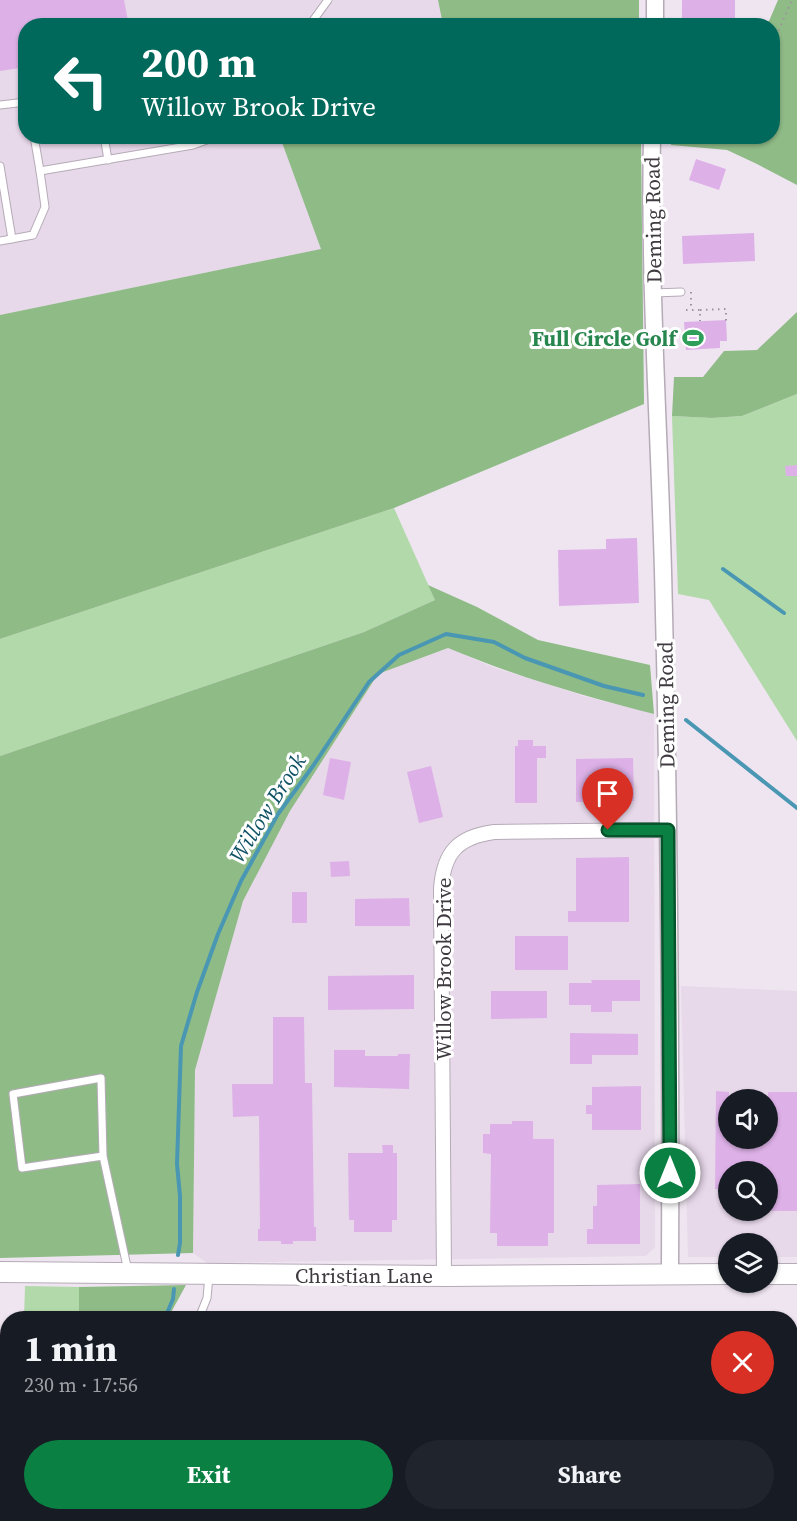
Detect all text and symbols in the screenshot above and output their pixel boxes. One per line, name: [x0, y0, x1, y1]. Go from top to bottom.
text: 200 m: [141, 33, 256, 91]
icon: left: [42, 42, 120, 120]
text: Willow Brook Drive: [141, 88, 376, 125]
street label: Deming Road: [637, 156, 669, 284]
place label: Full Circle Golf: [532, 324, 678, 353]
sports icon: Full Circle Golf: [681, 326, 705, 350]
street label: Deming Road: [650, 641, 682, 769]
water label: Willow Brook: [222, 747, 313, 868]
pin: [582, 768, 633, 830]
icon: arrive: [591, 777, 624, 810]
street label: Willow Brook Drive: [429, 878, 458, 1060]
map controls: [718, 1089, 778, 1293]
button: sound: [718, 1089, 778, 1149]
position arrow: [638, 1141, 702, 1205]
button: search: [718, 1161, 778, 1221]
button: layers: [718, 1233, 778, 1293]
street label: Christian Lane: [295, 1261, 433, 1290]
text: 1 min: [24, 1324, 117, 1373]
button: close: [711, 1331, 774, 1394]
text: 230 m · 17:56: [24, 1371, 138, 1399]
button: Exit: [24, 1440, 393, 1509]
button: Share: [405, 1440, 774, 1509]

